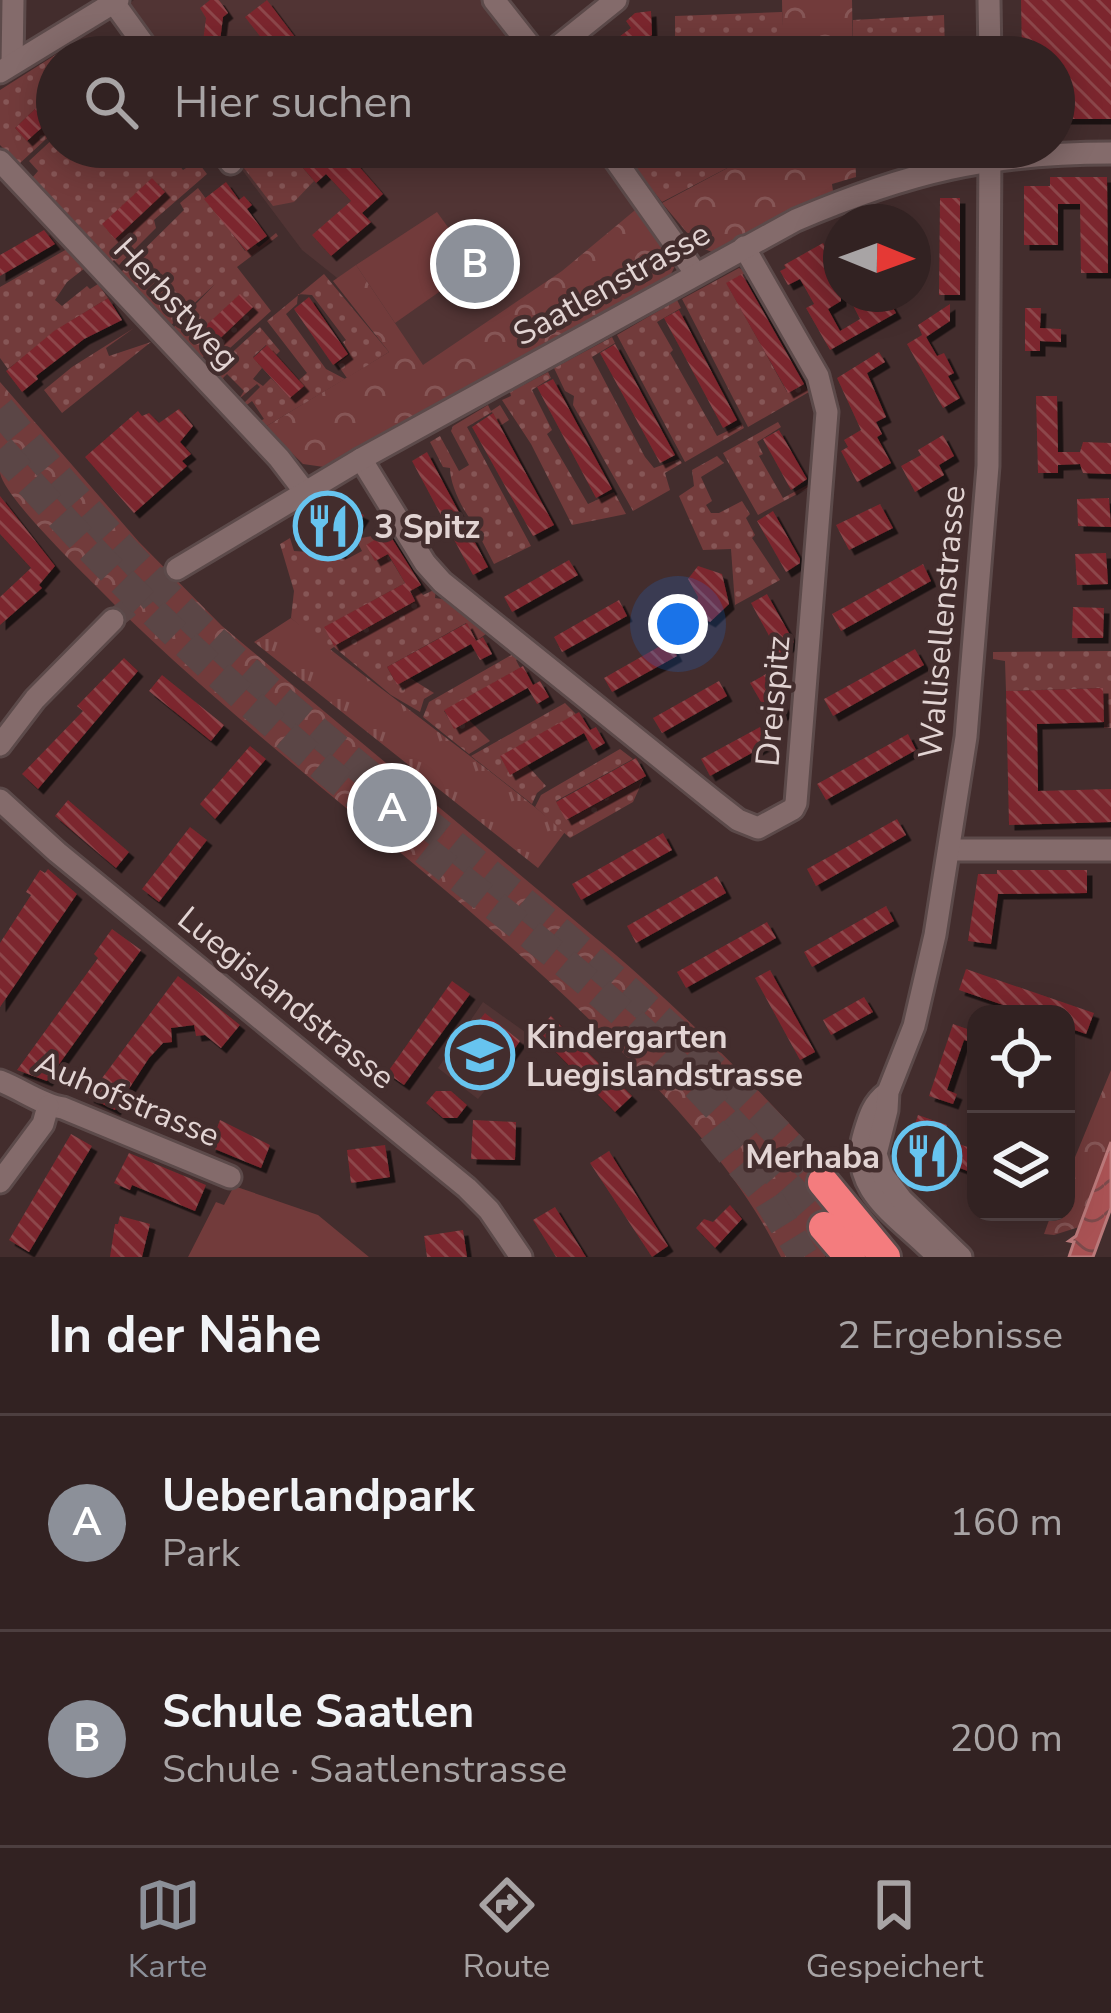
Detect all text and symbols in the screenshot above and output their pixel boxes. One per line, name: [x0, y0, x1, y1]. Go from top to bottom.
search box: [36, 36, 1075, 168]
icon: search: [78, 69, 144, 135]
text: Hier suchen: [174, 72, 413, 133]
north arrow: [823, 204, 931, 312]
street label: Saatlenstrasse: [505, 212, 718, 357]
pin: B: [436, 219, 514, 309]
street label: Herbstweg: [103, 228, 249, 380]
street label: Wallisellenstrasse: [908, 484, 977, 761]
restaurant icon: 3 Spitz: [293, 491, 363, 561]
place label: 3 Spitz: [374, 505, 480, 550]
your location: [648, 594, 708, 654]
street label: Dreispitz: [745, 634, 802, 768]
pin: A: [353, 763, 431, 853]
street label: Luegislandstrasse: [168, 897, 404, 1100]
map controls: [967, 1005, 1075, 1221]
button: locate: [967, 1005, 1075, 1113]
place label: Kindergarten Luegislandstrasse: [526, 1015, 803, 1098]
school or university icon: Kindergarten Luegislandstrasse: [445, 1020, 515, 1090]
street label: Auhofstrasse: [28, 1040, 226, 1158]
button: layers: [967, 1113, 1075, 1221]
restaurant icon: Merhaba: [892, 1121, 962, 1191]
place label: Merhaba: [745, 1135, 880, 1180]
text: In der Nähe: [48, 1300, 321, 1370]
text: 2 Ergebnisse: [837, 1309, 1063, 1362]
text: Ueberlandpark: [162, 1466, 474, 1527]
text: A: [72, 1496, 102, 1549]
text: 160 m: [949, 1496, 1063, 1549]
text: Park: [162, 1527, 240, 1580]
text: Schule Saatlen: [162, 1682, 474, 1743]
text: B: [74, 1712, 100, 1765]
text: 200 m: [949, 1712, 1063, 1765]
text: Schule · Saatlenstrasse: [162, 1743, 567, 1796]
tab: Karte: [128, 1872, 207, 1989]
tab: Route: [463, 1872, 550, 1989]
tab: Gespeichert: [806, 1872, 983, 1989]

